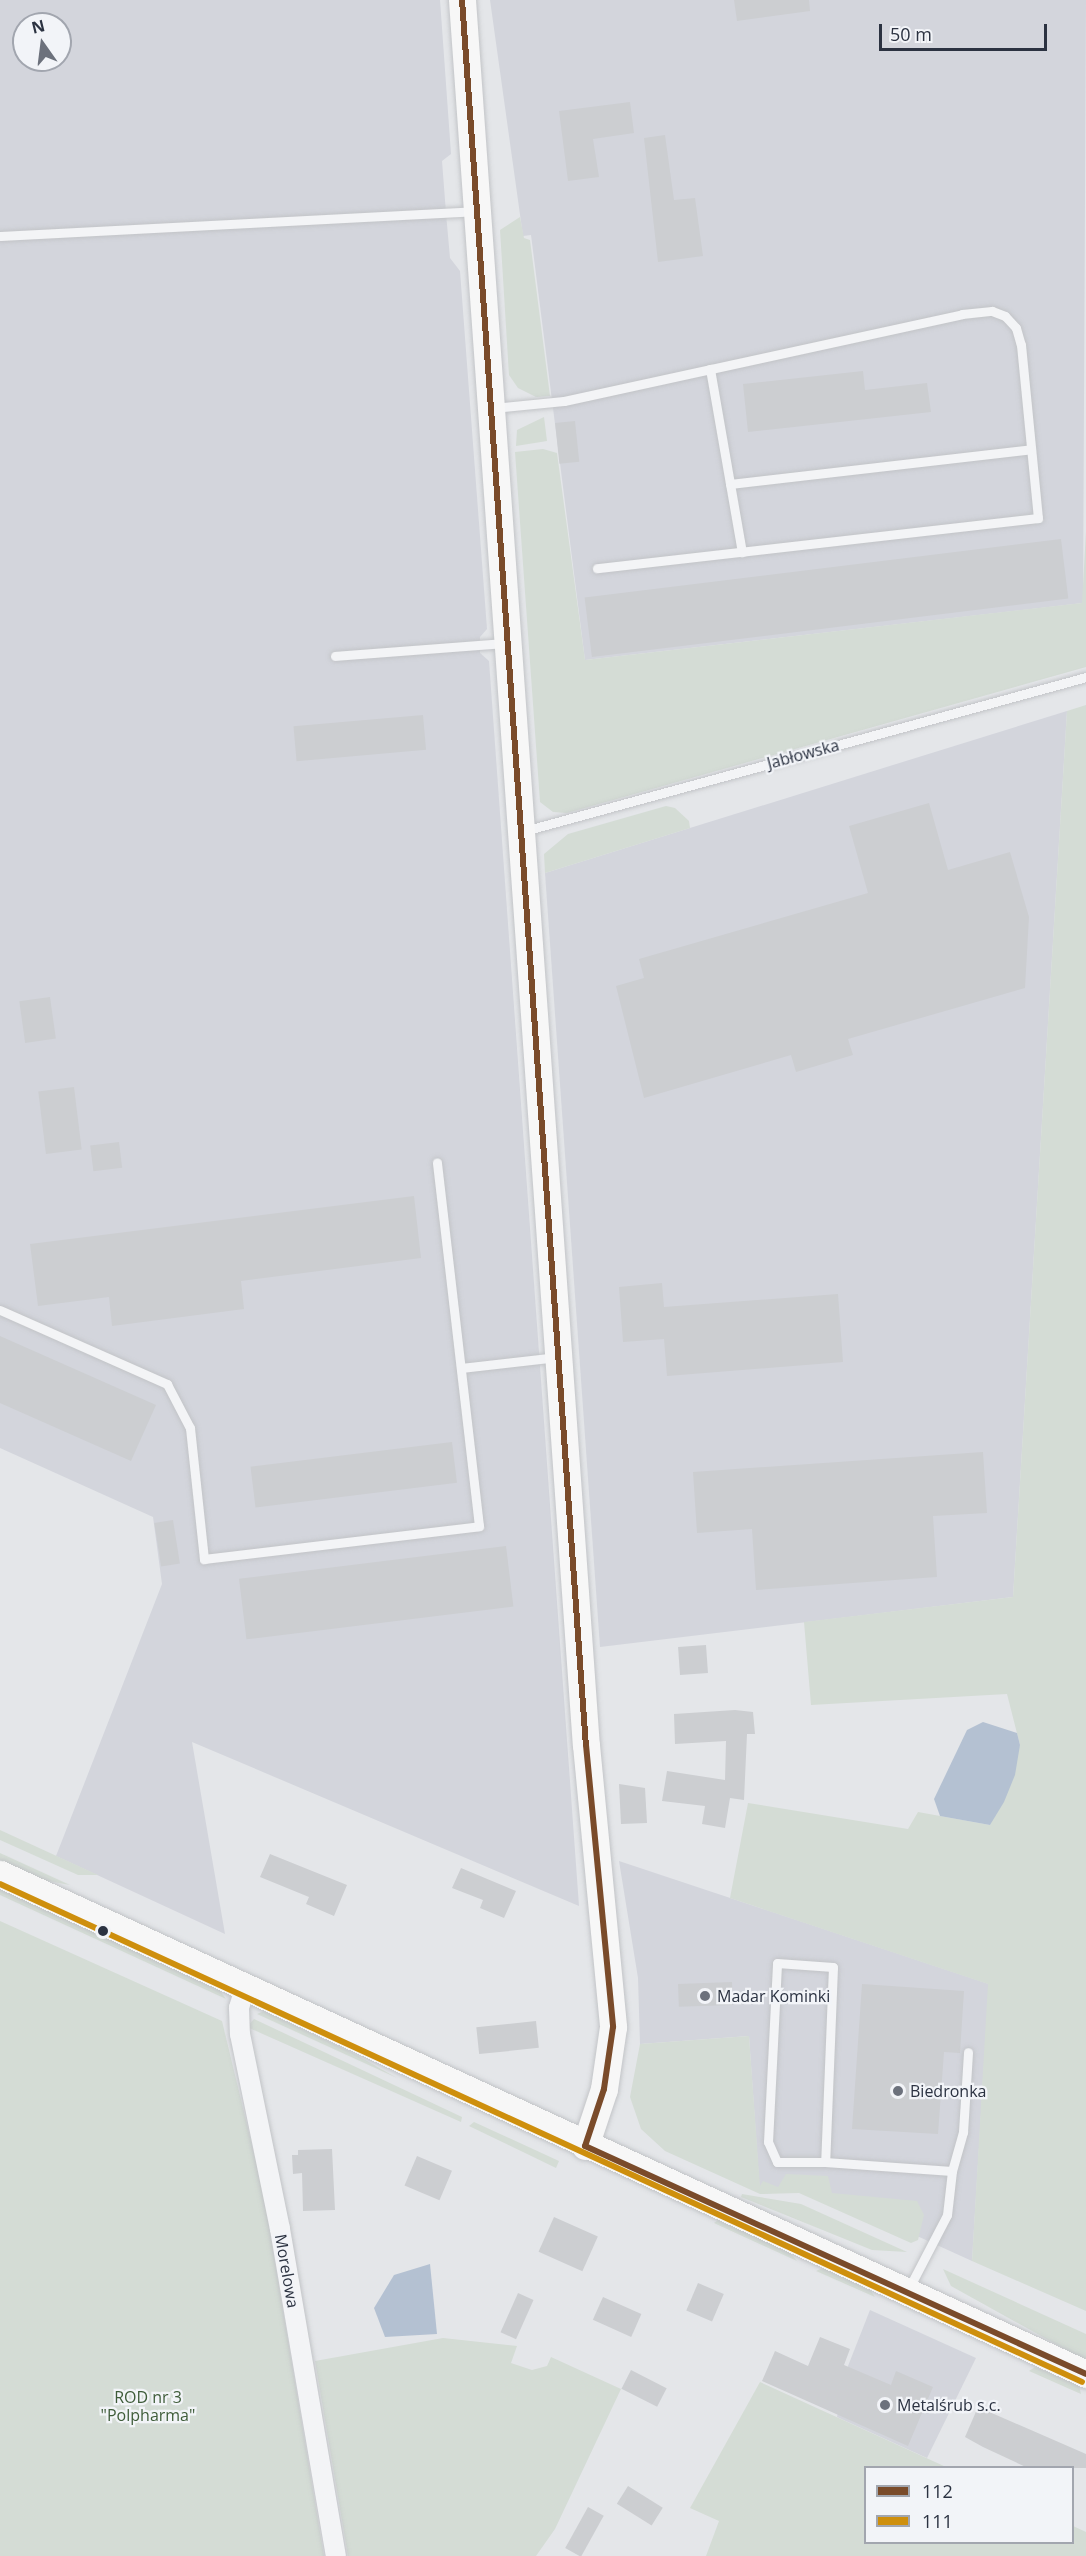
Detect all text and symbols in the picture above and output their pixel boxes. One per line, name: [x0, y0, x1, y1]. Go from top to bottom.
north arrow: [12, 12, 72, 72]
scale bar: [882, 12, 1050, 50]
text: N: [29, 14, 47, 39]
text: 50 m: [890, 22, 932, 46]
street label: Jabłowska: [765, 735, 841, 773]
unlabelled marker: [97, 1925, 109, 1937]
place label: Madar Kominki: [717, 1986, 830, 2006]
marker: Madar Kominki: [698, 1989, 712, 2003]
place label: Biedronka: [910, 2081, 986, 2101]
marker: Biedronka: [891, 2084, 905, 2098]
street label: Morelowa: [271, 2233, 303, 2309]
park label: ROD nr 3 "Polpharma": [101, 2387, 195, 2425]
place label: Metalśrub s.c.: [897, 2395, 1001, 2415]
marker: Metalśrub s.c.: [878, 2398, 892, 2412]
legend: [864, 2466, 1074, 2544]
text: 112: [922, 2479, 953, 2503]
text: 111: [922, 2509, 953, 2533]

